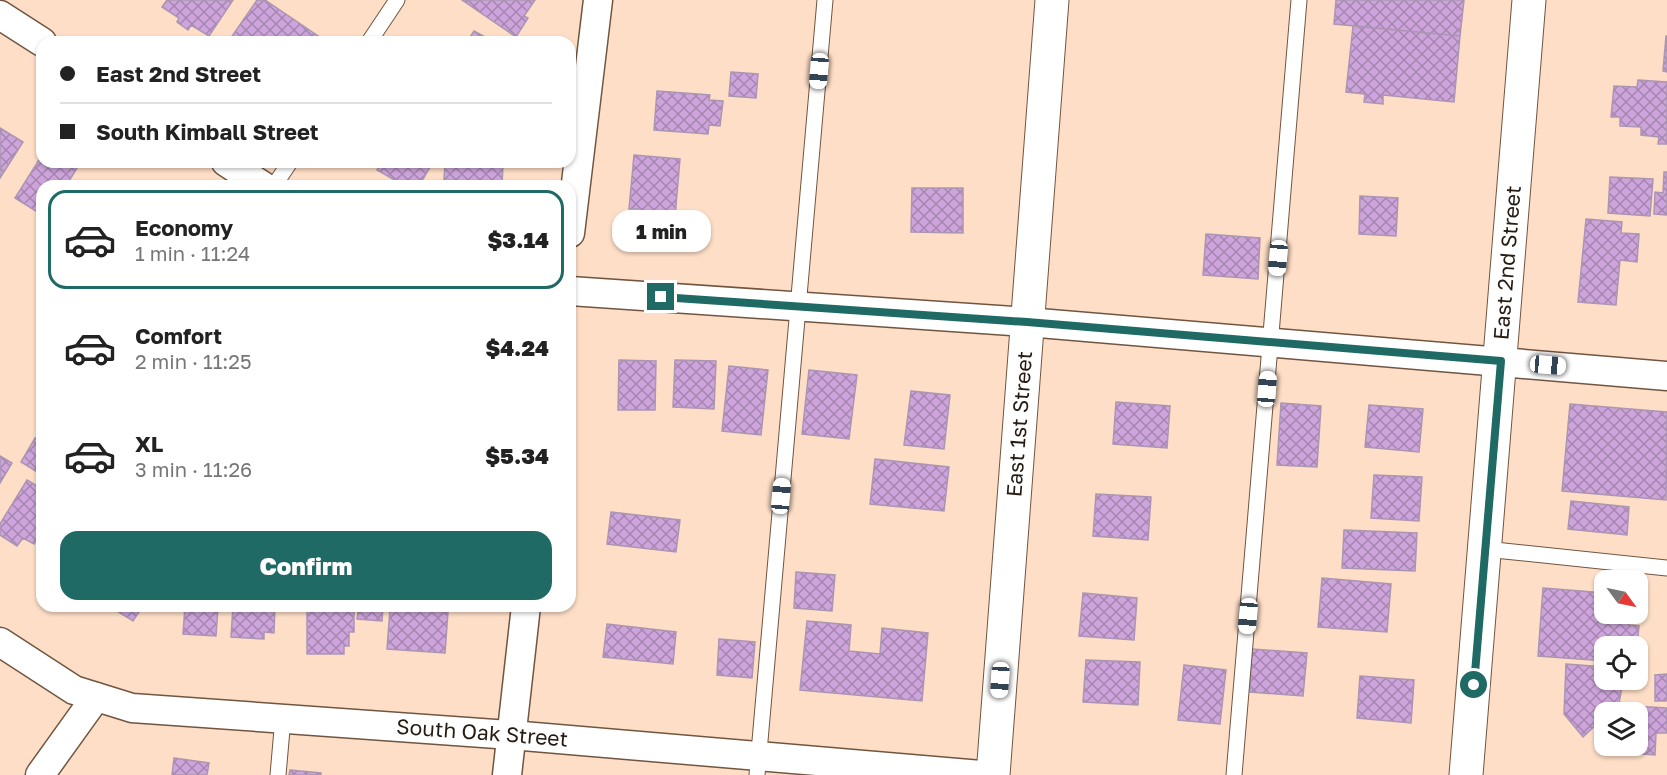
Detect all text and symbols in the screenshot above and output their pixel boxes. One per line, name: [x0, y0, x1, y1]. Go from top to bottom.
car: [808, 52, 830, 90]
text: East 2nd Street: [96, 60, 261, 87]
text: South Kimball Street: [96, 118, 319, 145]
street label: East 2nd Street: [1487, 184, 1526, 341]
callout: 1 min: [612, 210, 710, 252]
icon: car: [63, 213, 117, 267]
text: Economy: [135, 214, 233, 241]
text: 1 min: [636, 219, 687, 243]
text: $3.14: [488, 226, 549, 253]
car: [1267, 239, 1289, 277]
text: 1 min · 11:24: [135, 241, 250, 265]
route end: [647, 283, 674, 310]
icon: car: [63, 321, 117, 375]
text: Comfort: [135, 322, 222, 349]
text: $4.24: [485, 334, 549, 361]
text: 2 min · 11:25: [135, 349, 252, 373]
street label: East 1st Street: [1000, 350, 1037, 498]
car: [1529, 354, 1567, 376]
car: [1256, 370, 1278, 408]
icon: car: [63, 429, 117, 483]
text: XL: [135, 430, 163, 457]
text: $5.34: [485, 442, 549, 469]
text: 3 min · 11:26: [135, 457, 252, 481]
car: [770, 477, 792, 515]
button: Confirm: [60, 531, 552, 600]
north arrow: [1594, 570, 1648, 624]
map controls: [1594, 570, 1648, 756]
car: [1237, 597, 1259, 635]
button: locate: [1594, 636, 1648, 690]
car: [990, 661, 1010, 699]
route start: [1460, 671, 1487, 698]
button: layers: [1594, 702, 1648, 756]
street label: South Oak Street: [395, 713, 569, 752]

